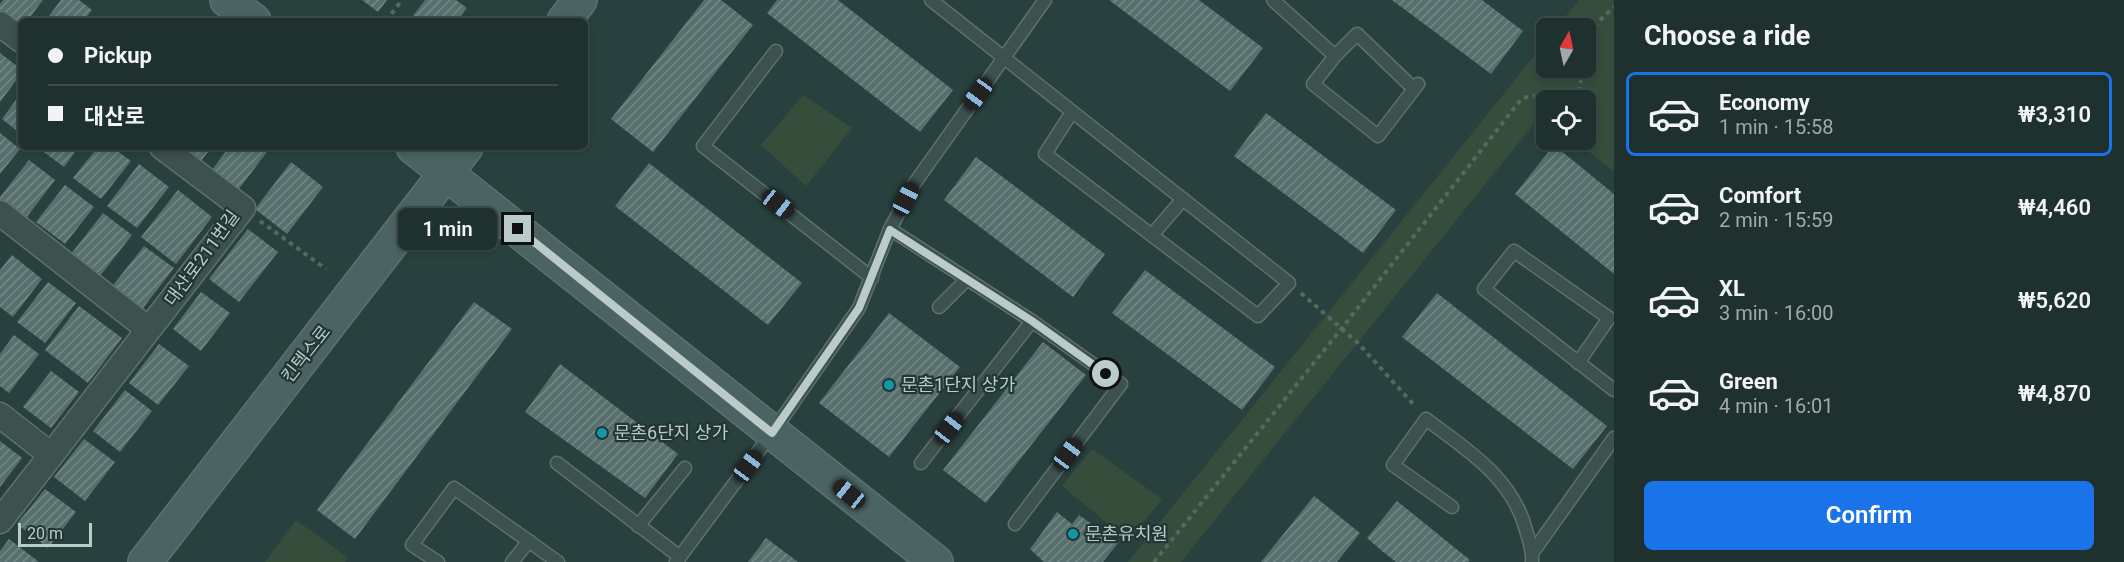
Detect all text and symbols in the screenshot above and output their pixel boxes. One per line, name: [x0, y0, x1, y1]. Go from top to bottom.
north arrow: [1536, 18, 1596, 78]
map controls: [1536, 18, 1596, 150]
text: Choose a ride: [1644, 20, 1810, 52]
text: Pickup: [84, 43, 152, 68]
car: [960, 74, 996, 114]
icon: car: [1647, 87, 1701, 141]
button: locate: [1536, 90, 1596, 150]
text: Economy: [1719, 90, 1810, 115]
text: ₩3,310: [2018, 102, 2091, 127]
text: 대산로: [84, 104, 145, 129]
text: 1 min · 15:58: [1719, 115, 1834, 139]
car: [890, 179, 922, 219]
icon: car: [1647, 180, 1701, 234]
text: Comfort: [1719, 183, 1801, 208]
car: [758, 186, 798, 222]
text: ₩4,460: [2018, 195, 2091, 220]
street label: 대산로211번길: [160, 206, 243, 310]
callout: 1 min: [398, 208, 497, 250]
text: 2 min · 15:59: [1719, 208, 1834, 232]
route end: [504, 215, 531, 242]
text: 1 min: [422, 217, 473, 241]
icon: car: [1647, 273, 1701, 327]
text: XL: [1719, 276, 1745, 301]
text: ₩5,620: [2018, 288, 2091, 313]
text: 3 min · 16:00: [1719, 301, 1834, 325]
street label: 킨텍스로: [277, 321, 334, 386]
route start: [1092, 360, 1119, 387]
icon: car: [1647, 366, 1701, 420]
text: Green: [1719, 369, 1778, 394]
place label: 문촌1단지 상가: [901, 374, 1015, 395]
marker: 문촌1단지 상가: [882, 378, 896, 392]
text: ₩4,870: [2018, 381, 2091, 406]
text: 4 min · 16:01: [1719, 394, 1834, 418]
car: [931, 408, 967, 448]
place label: 문촌6단지 상가: [614, 422, 728, 443]
marker: 문촌6단지 상가: [595, 426, 609, 440]
car: [1050, 434, 1086, 474]
car: [730, 446, 766, 486]
car: [829, 476, 869, 512]
button: Confirm: [1644, 481, 2094, 550]
scale bar: [18, 520, 92, 548]
place label: 문촌유치원: [1085, 523, 1168, 544]
text: 20 m: [27, 524, 63, 543]
marker: 문촌유치원: [1066, 527, 1080, 541]

